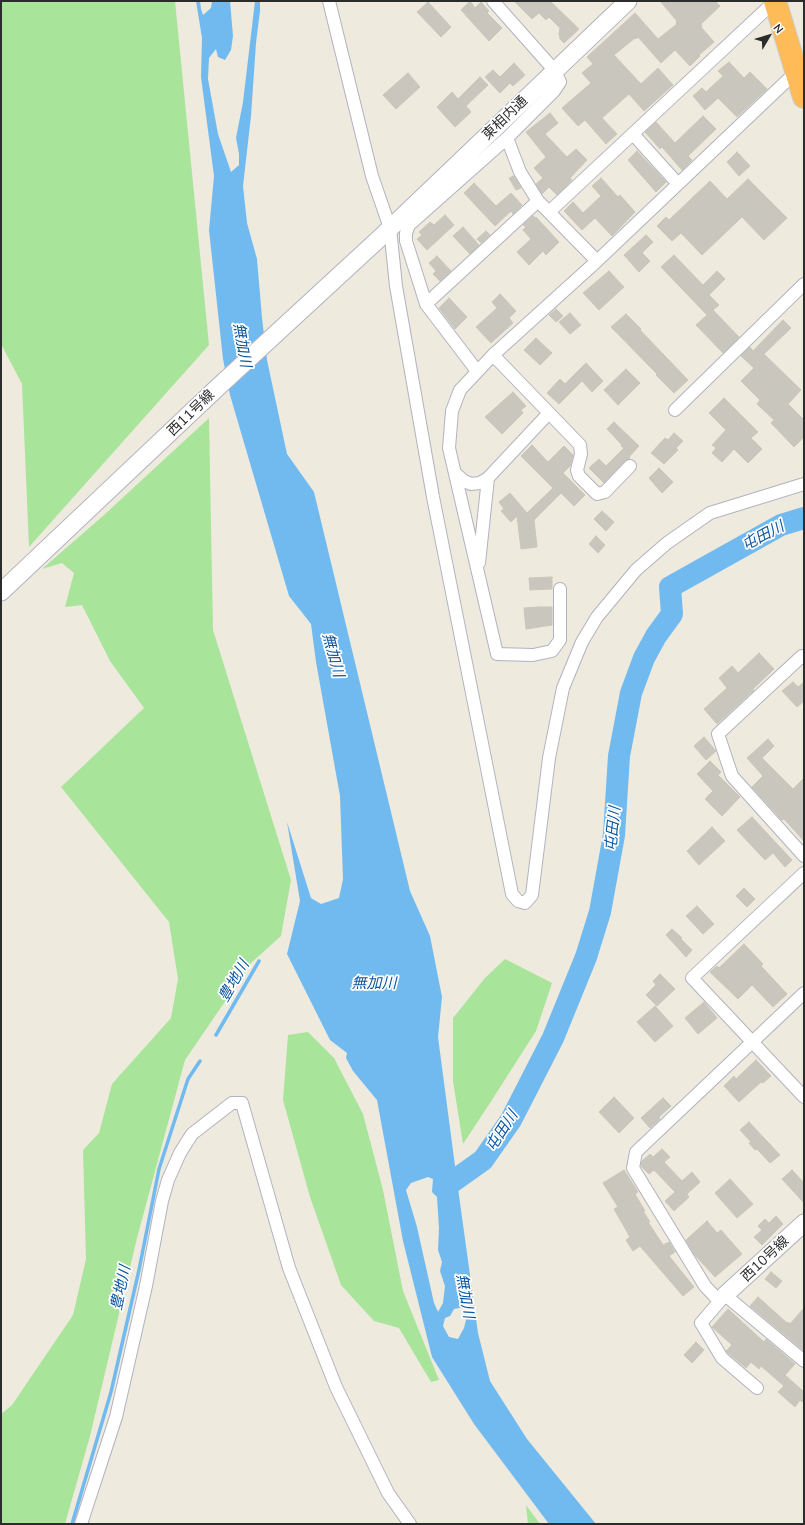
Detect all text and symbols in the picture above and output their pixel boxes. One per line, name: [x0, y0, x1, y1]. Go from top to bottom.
north arrow: [749, 16, 789, 56]
text: N: [770, 21, 787, 36]
street label: 東相内通: [479, 93, 531, 143]
water label: 無加川: [229, 321, 255, 369]
street label: 西11号線: [164, 387, 218, 439]
water label: 屯田川: [739, 517, 787, 555]
water label: 無加川: [318, 631, 348, 679]
water label: 屯田川: [602, 806, 624, 852]
water label: 豊地川: [215, 957, 253, 1005]
water label: 無加川: [352, 974, 396, 992]
water label: 屯田川: [482, 1107, 522, 1155]
street label: 西10号線: [738, 1233, 792, 1285]
water label: 豊地川: [108, 1264, 134, 1312]
water label: 無加川: [452, 1272, 478, 1320]

